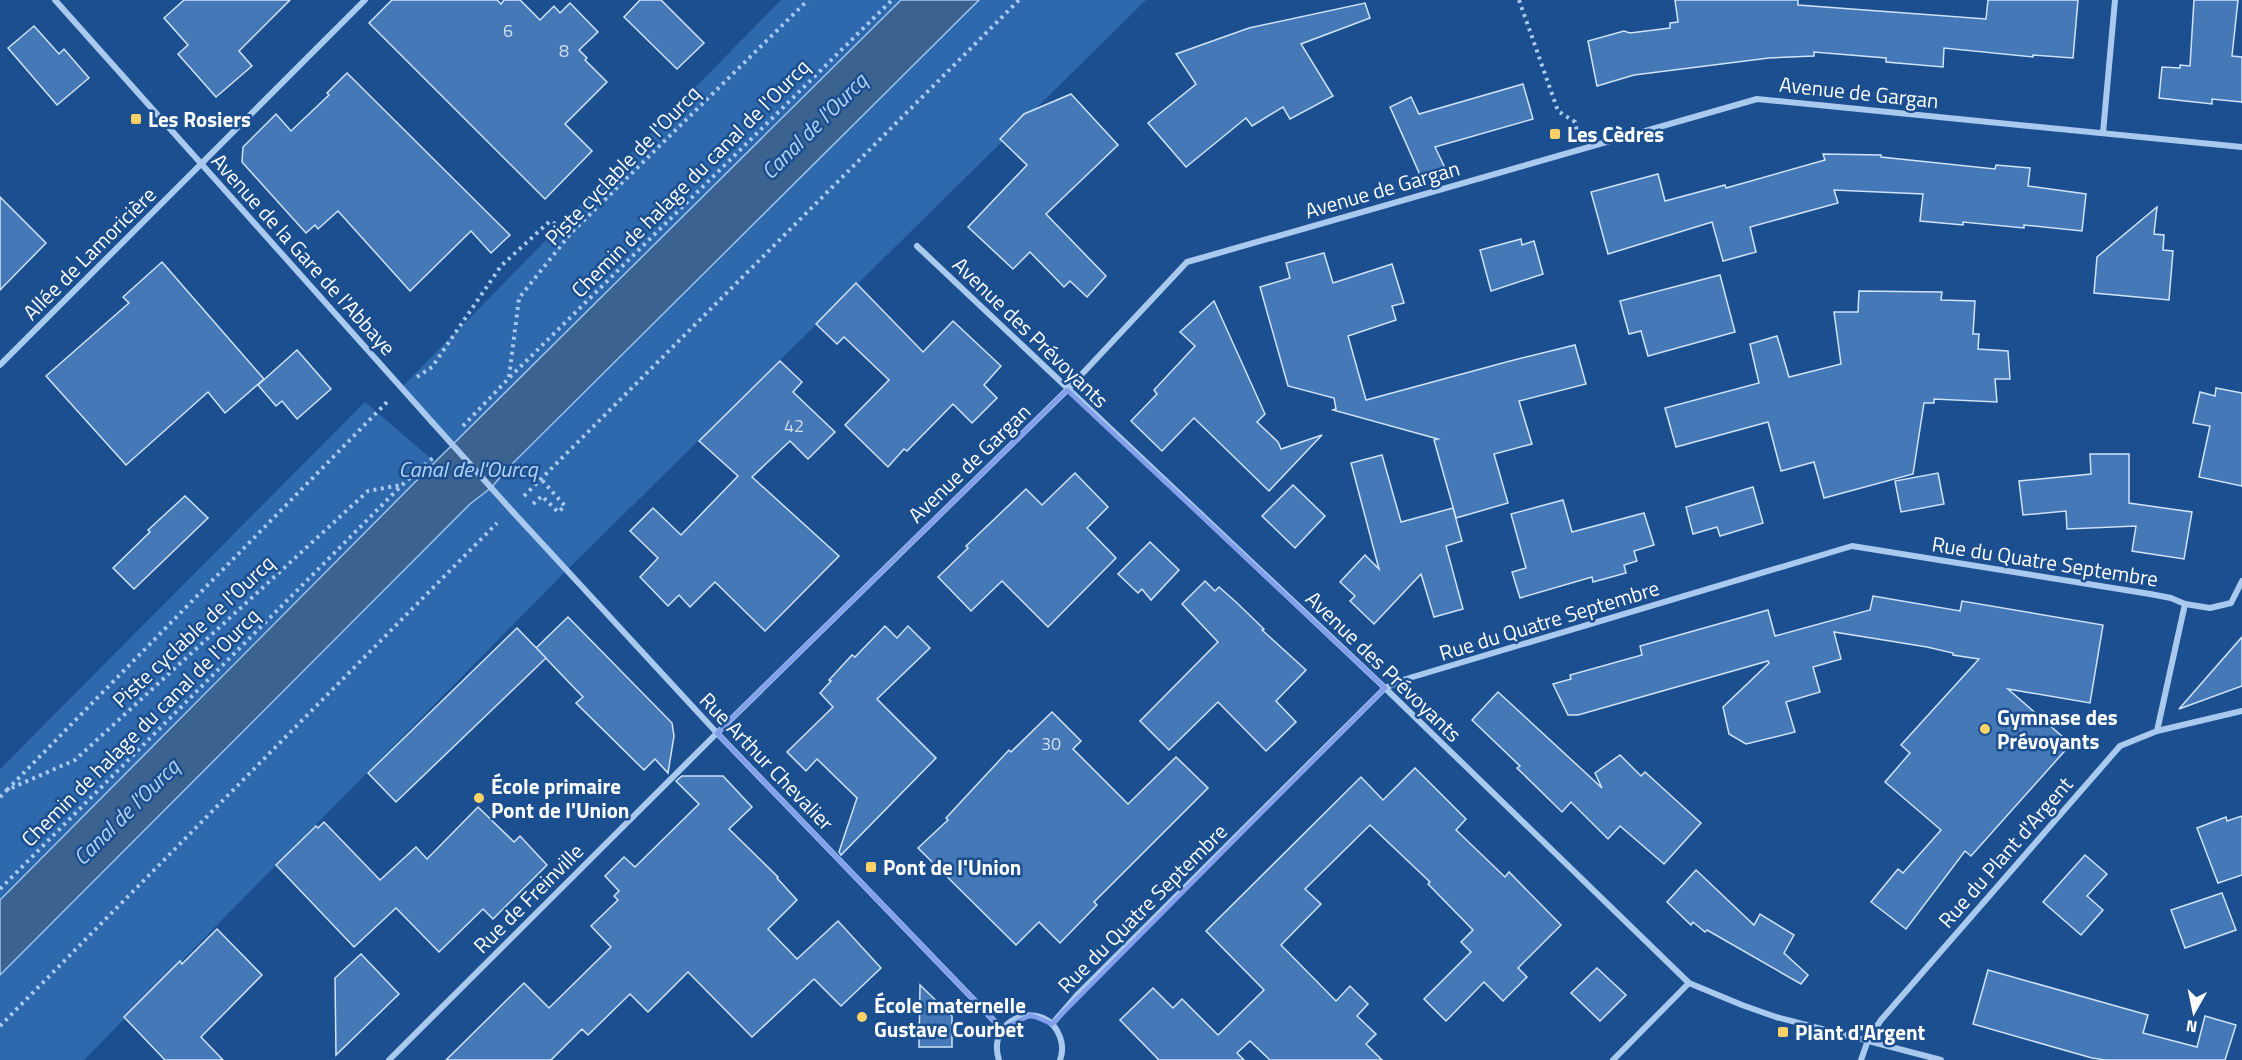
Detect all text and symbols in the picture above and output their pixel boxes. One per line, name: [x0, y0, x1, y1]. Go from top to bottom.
house number: 6: [503, 17, 513, 44]
house number: 8: [559, 37, 569, 64]
street label: Chemin de halage du canal de l'Ourcq: [563, 51, 817, 305]
water label: Canal de l'Ourcq: [753, 64, 876, 187]
street label: Avenue de Gargan: [1778, 68, 1940, 116]
street label: Piste cyclable de l'Ourcq: [537, 78, 707, 252]
place label: Les Rosiers: [148, 103, 251, 135]
marker: Les Rosiers: [129, 112, 143, 126]
place label: Les Cèdres: [1567, 118, 1664, 150]
marker: Les Cèdres: [1548, 127, 1562, 141]
street label: Avenue de la Gare de l'Abbaye: [204, 146, 404, 362]
street label: Avenue de Gargan: [1301, 152, 1463, 226]
street label: Allée de Lamoricière: [15, 179, 163, 327]
street label: Avenue des Prévoyants: [946, 249, 1116, 415]
street label: Avenue de Gargan: [900, 396, 1038, 530]
house number: 42: [784, 412, 804, 439]
water label: Canal de l'Ourcq: [399, 452, 538, 486]
street label: Rue du Quatre Septembre: [1930, 527, 2160, 595]
street label: Piste cyclable de l'Ourcq: [105, 547, 281, 715]
street label: Rue du Quatre Septembre: [1435, 571, 1663, 669]
street label: Avenue des Prévoyants: [1299, 583, 1469, 749]
street label: Chemin de halage du canal de l'Ourcq: [13, 600, 267, 854]
street label: Rue Arthur Chevalier: [692, 685, 842, 837]
place label: Gymnase des Prévoyants: [1997, 701, 2118, 757]
marker: Gymnase des Prévoyants: [1978, 722, 1992, 736]
house number: 30: [1041, 730, 1061, 757]
water label: Canal de l'Ourcq: [65, 750, 188, 873]
street label: Rue du Plant d'Argent: [1930, 769, 2080, 935]
place label: École primaire Pont de l'Union: [491, 770, 629, 826]
marker: École primaire Pont de l'Union: [472, 791, 486, 805]
street label: Rue du Quatre Septembre: [1050, 816, 1234, 1000]
street label: Rue de Freinville: [466, 836, 590, 960]
place label: Pont de l'Union: [883, 851, 1021, 883]
marker: Pont de l'Union: [864, 860, 878, 874]
north arrow: [2164, 982, 2224, 1042]
place label: École maternelle Gustave Courbet: [874, 989, 1026, 1045]
marker: École maternelle Gustave Courbet: [855, 1010, 869, 1024]
text: N: [2184, 1014, 2199, 1040]
place label: Plant d'Argent: [1795, 1016, 1926, 1048]
marker: Plant d'Argent: [1776, 1025, 1790, 1039]

